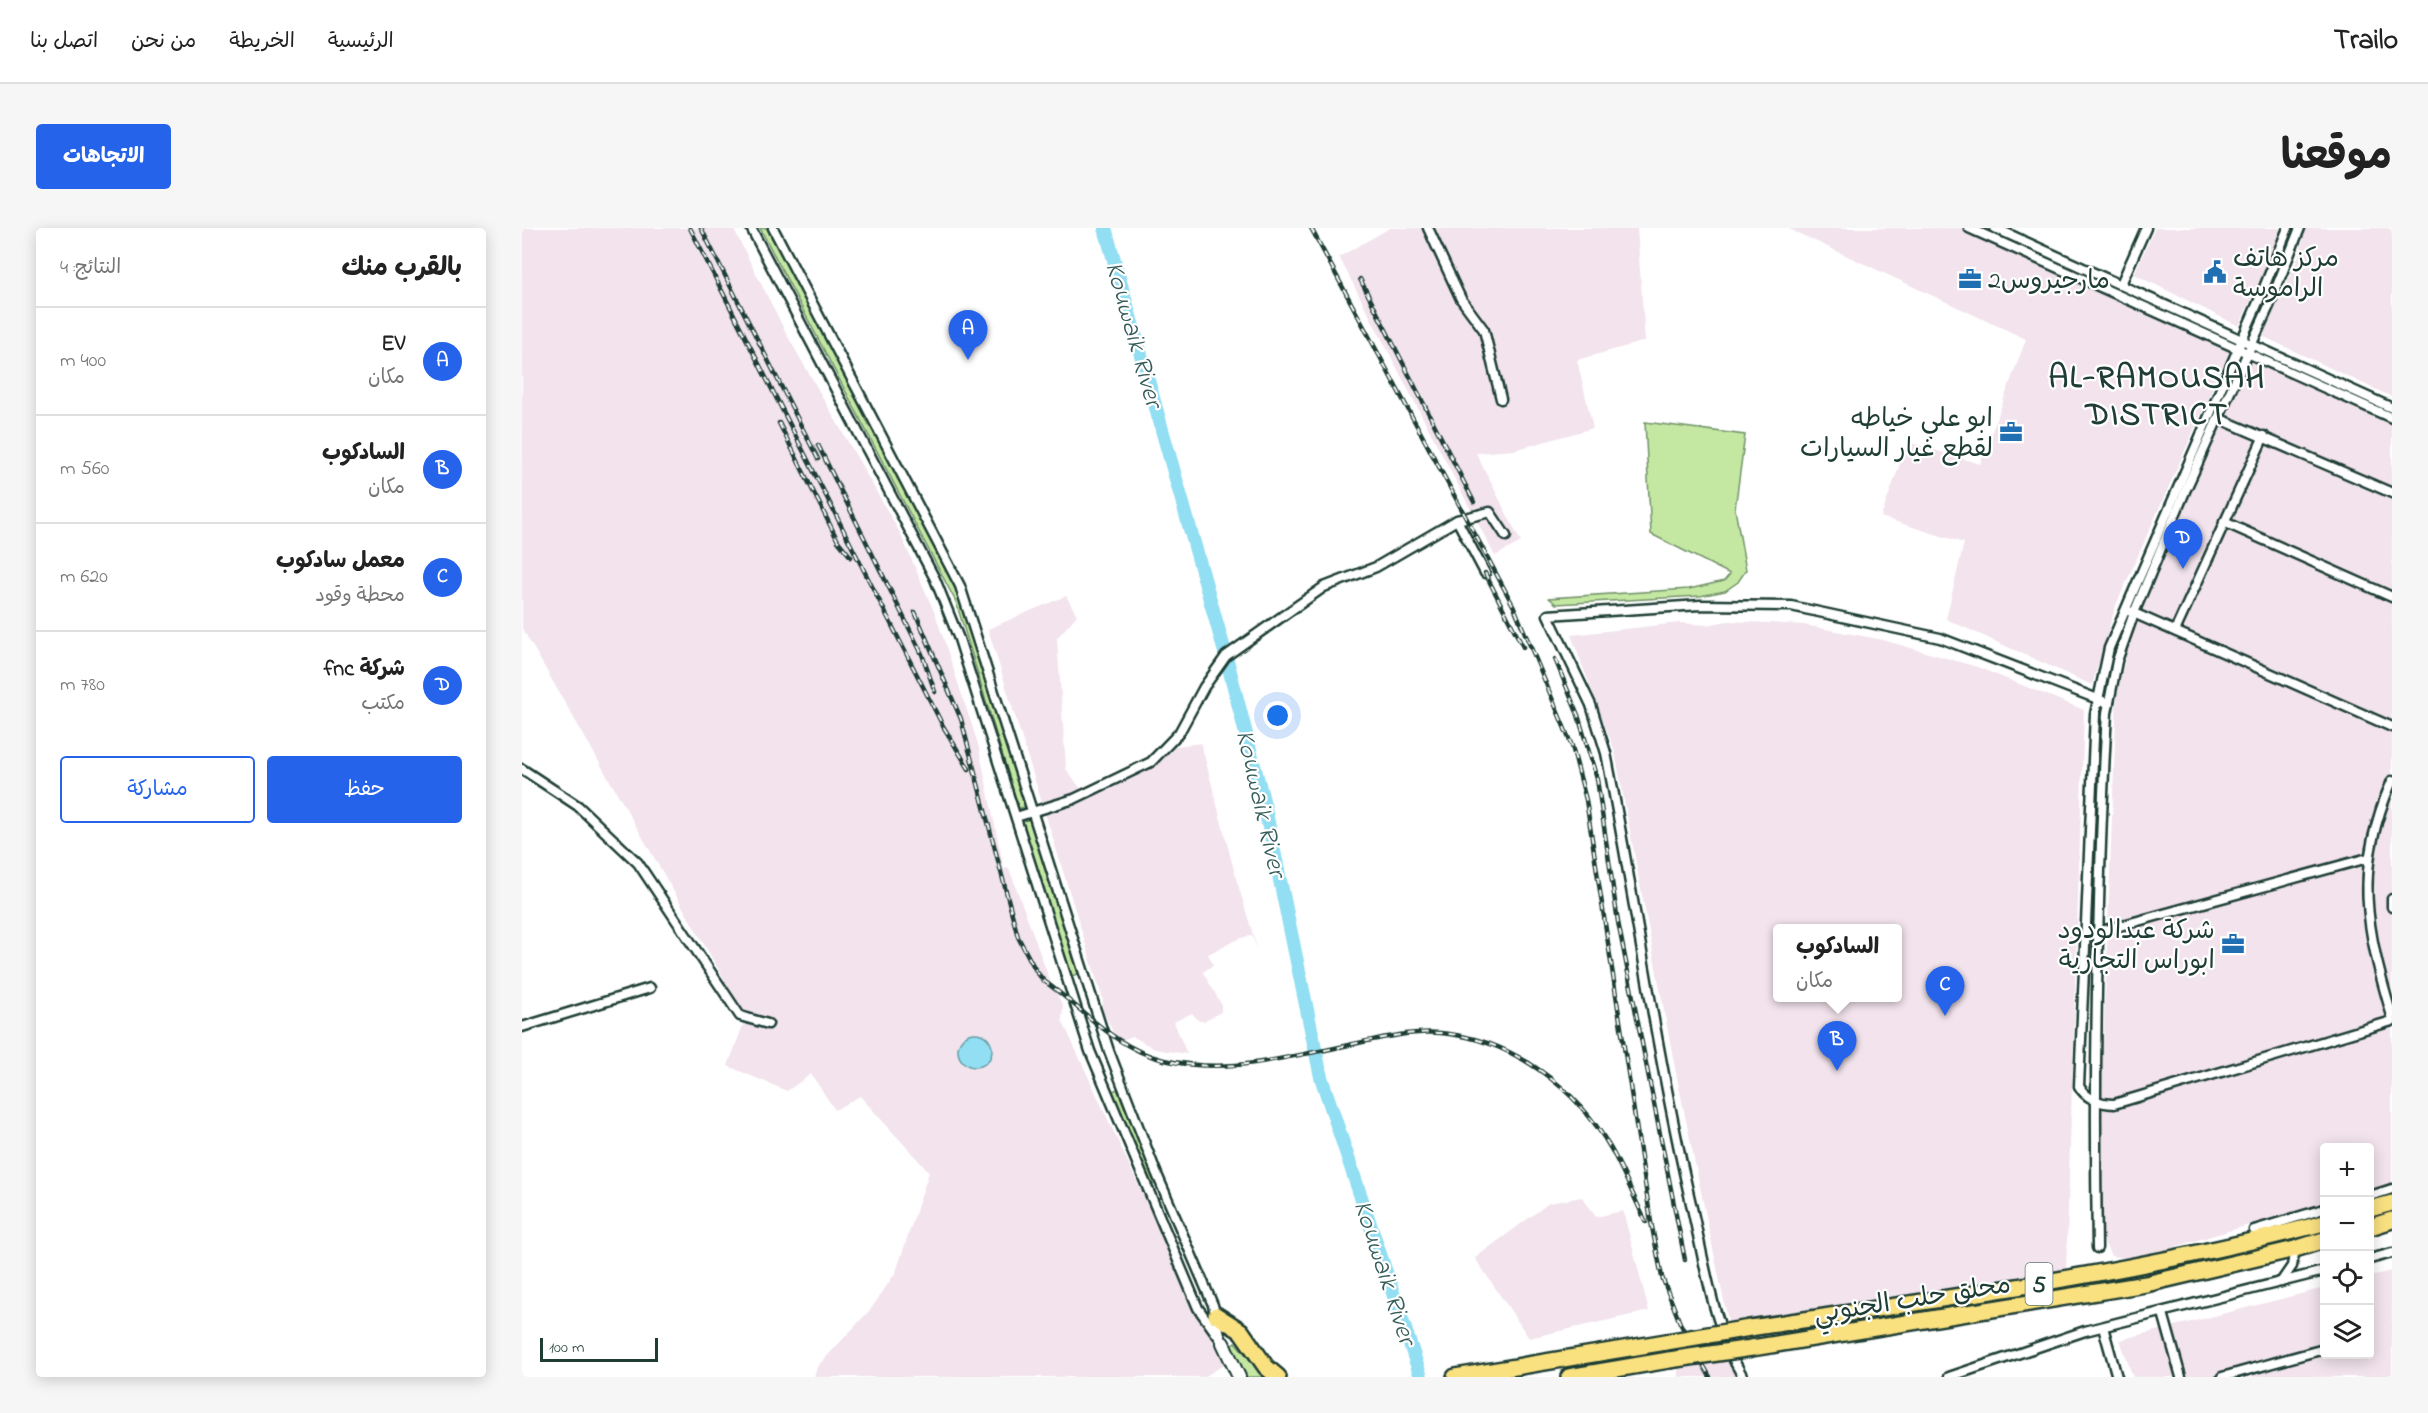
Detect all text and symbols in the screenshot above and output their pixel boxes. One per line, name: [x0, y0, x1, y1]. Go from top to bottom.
text: Trailo: [2334, 21, 2398, 62]
text: اتصل بنا: [30, 27, 98, 57]
text: من نحن: [131, 27, 196, 57]
text: الخريطة: [229, 27, 295, 57]
text: الرئيسية: [328, 27, 394, 57]
button: الاتجاهات: [36, 124, 171, 189]
text: موقعنا: [2281, 127, 2392, 188]
place label: مركز هاتف الراموسة: [2233, 241, 2339, 309]
text: بالقرب منك: [341, 250, 462, 288]
text: النتائج: 4: [60, 254, 121, 283]
water label: Kouwaik River: [1093, 257, 1173, 416]
public building icon: مركز هاتف الراموسة: [2202, 259, 2228, 285]
place label: مارجيروس2: [1988, 263, 2110, 301]
office icon: مارجيروس2: [1957, 266, 1983, 292]
pin: A: [948, 310, 988, 360]
text: EV: [381, 329, 405, 361]
text: 400 m: [60, 347, 106, 376]
text: A: [436, 347, 449, 376]
district label: AL-RAMOUSAH DISTRICT: [2049, 356, 2265, 440]
text: مكان: [368, 364, 405, 393]
place label: ابو علي خياطه لقطع غيار السيارات: [1800, 401, 1993, 469]
office icon: ابو علي خياطه لقطع غيار السيارات: [1998, 419, 2024, 445]
text: السادكوب: [322, 438, 405, 470]
text: 560 m: [60, 455, 109, 484]
text: B: [436, 455, 449, 484]
text: مكان: [368, 474, 405, 503]
pin: D: [2164, 520, 2202, 569]
text: معمل سادكوب: [276, 546, 405, 578]
text: 620 m: [60, 563, 108, 592]
text: C: [437, 563, 448, 592]
text: محطة وقود: [315, 582, 405, 611]
text: شركة fnc: [324, 654, 405, 686]
text: 780 m: [60, 671, 105, 700]
text: D: [435, 671, 450, 700]
text: مكتب: [361, 690, 405, 719]
your location: [1263, 701, 1292, 730]
water label: Kouwaik River: [1224, 726, 1296, 884]
button: مشاركة: [60, 756, 255, 823]
button: حفظ: [267, 756, 462, 823]
place label: شركة عبدالودود ابوراس التجارية: [2058, 913, 2215, 981]
popup: [1773, 924, 1902, 1002]
office icon: شركة عبدالودود ابوراس التجارية: [2220, 931, 2246, 957]
text: السادكوب: [1796, 932, 1879, 964]
pin: C: [1926, 966, 1964, 1016]
text: مكان: [1796, 968, 1833, 997]
pin: B: [1818, 1022, 1856, 1071]
map controls: [2320, 1143, 2374, 1359]
button: +: [2320, 1143, 2374, 1197]
water label: Kouwaik River: [1342, 1196, 1426, 1353]
button: −: [2320, 1197, 2374, 1251]
button: locate: [2320, 1251, 2374, 1305]
road number: 5: [2026, 1263, 2052, 1305]
street label: محلق حلب الجنوبي: [1811, 1267, 2014, 1336]
button: layers: [2320, 1305, 2374, 1359]
scale bar: [540, 1335, 658, 1362]
text: 100 m: [549, 1336, 584, 1360]

